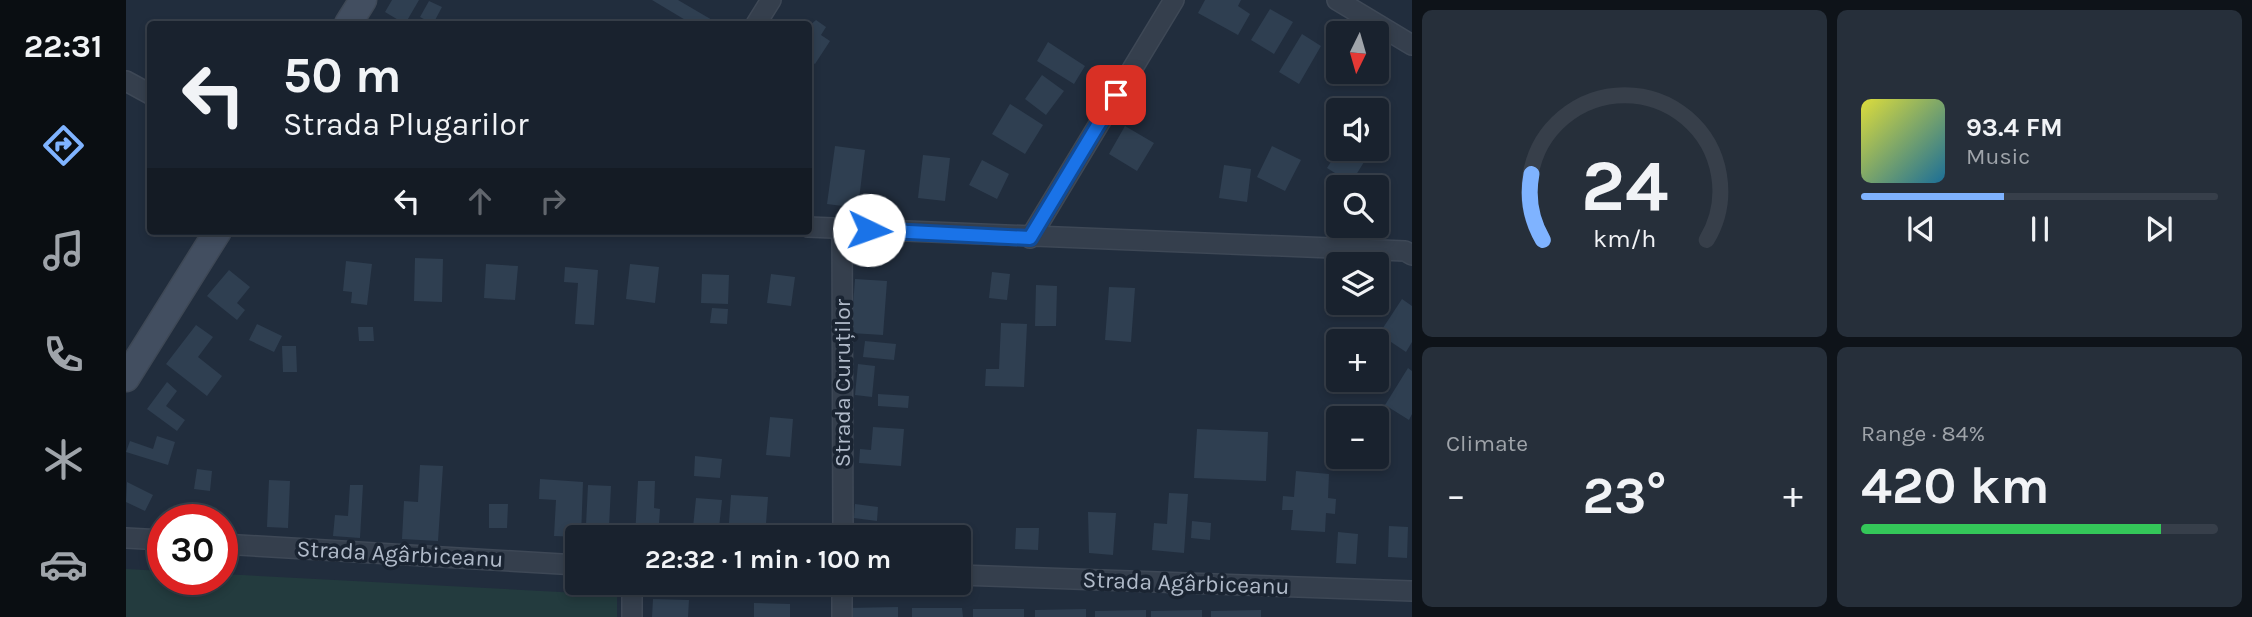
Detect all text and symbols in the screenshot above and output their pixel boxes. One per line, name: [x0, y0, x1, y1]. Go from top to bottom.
north arrow: [1326, 21, 1390, 84]
map controls: [1326, 21, 1389, 469]
text: 22:31: [24, 28, 102, 65]
text: 50 m: [283, 47, 401, 104]
icon: left: [168, 49, 259, 140]
pin: [1086, 65, 1146, 125]
icon: arrive: [1097, 76, 1135, 114]
button: sound: [1326, 98, 1389, 161]
text: Strada Plugarilor: [283, 106, 529, 143]
text: 93.4 FM: [1966, 112, 2063, 143]
icon: directions: [39, 121, 88, 170]
text: 24: [1581, 143, 1668, 228]
text: Music: [1966, 143, 2030, 170]
button: search: [1326, 175, 1389, 238]
icon: left: [388, 182, 426, 220]
icon: ahead: [461, 182, 499, 220]
icon: right: [534, 182, 572, 220]
position arrow: [832, 193, 906, 267]
icon: previous: [1902, 210, 1940, 248]
icon: pause: [2021, 210, 2059, 248]
icon: next: [2140, 210, 2178, 248]
text: km/h: [1593, 224, 1656, 253]
icon: music: [39, 226, 88, 275]
button: layers: [1326, 252, 1389, 315]
street label: Strada Curuților: [829, 298, 856, 467]
button: +: [1326, 329, 1389, 392]
icon: phone: [39, 330, 88, 379]
button: −: [1326, 406, 1389, 469]
text: Range · 84%: [1861, 420, 1985, 447]
text: Climate: [1446, 430, 1528, 457]
icon: climate: [39, 435, 88, 484]
text: 420 km: [1861, 455, 2050, 516]
text: 23°: [1582, 465, 1667, 526]
text: −: [1446, 473, 1466, 518]
text: +: [1783, 473, 1803, 518]
speed limit sign: 30: [147, 504, 238, 595]
street label: Strada Agârbiceanu: [296, 535, 504, 573]
icon: car: [39, 540, 88, 589]
text: 22:32 · 1 min · 100 m: [645, 544, 891, 575]
street label: Strada Agârbiceanu: [1082, 566, 1290, 600]

